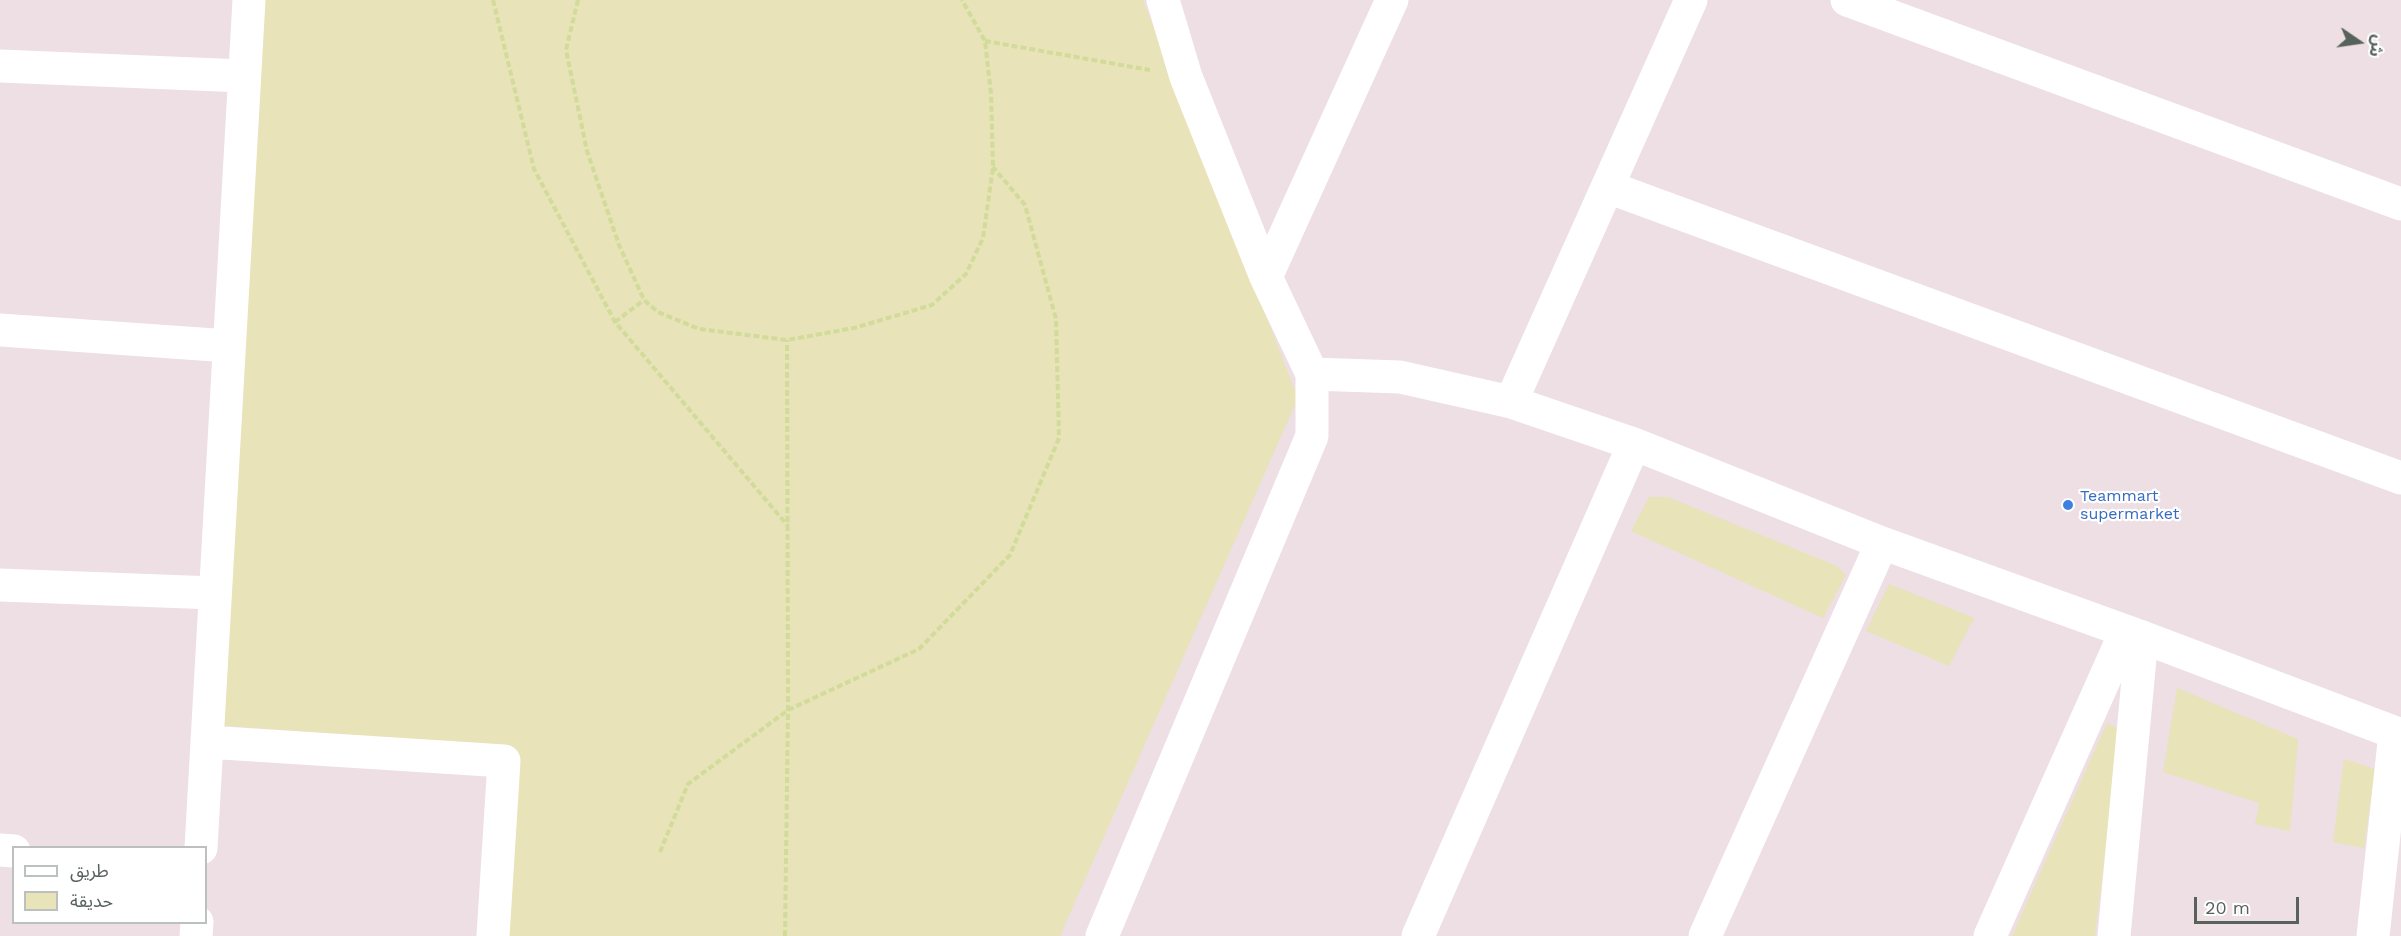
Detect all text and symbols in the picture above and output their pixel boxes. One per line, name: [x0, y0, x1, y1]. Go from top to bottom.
north arrow: [2329, 12, 2389, 72]
text: ش: [2365, 33, 2389, 59]
place label: Teammart supermarket: [2080, 486, 2179, 524]
marker: Teammart supermarket: [2061, 498, 2075, 512]
legend: [12, 846, 207, 924]
text: طريق: [70, 860, 109, 881]
scale bar: [2197, 885, 2302, 923]
text: حديقة: [70, 890, 113, 911]
text: 20 m: [2205, 897, 2250, 918]

